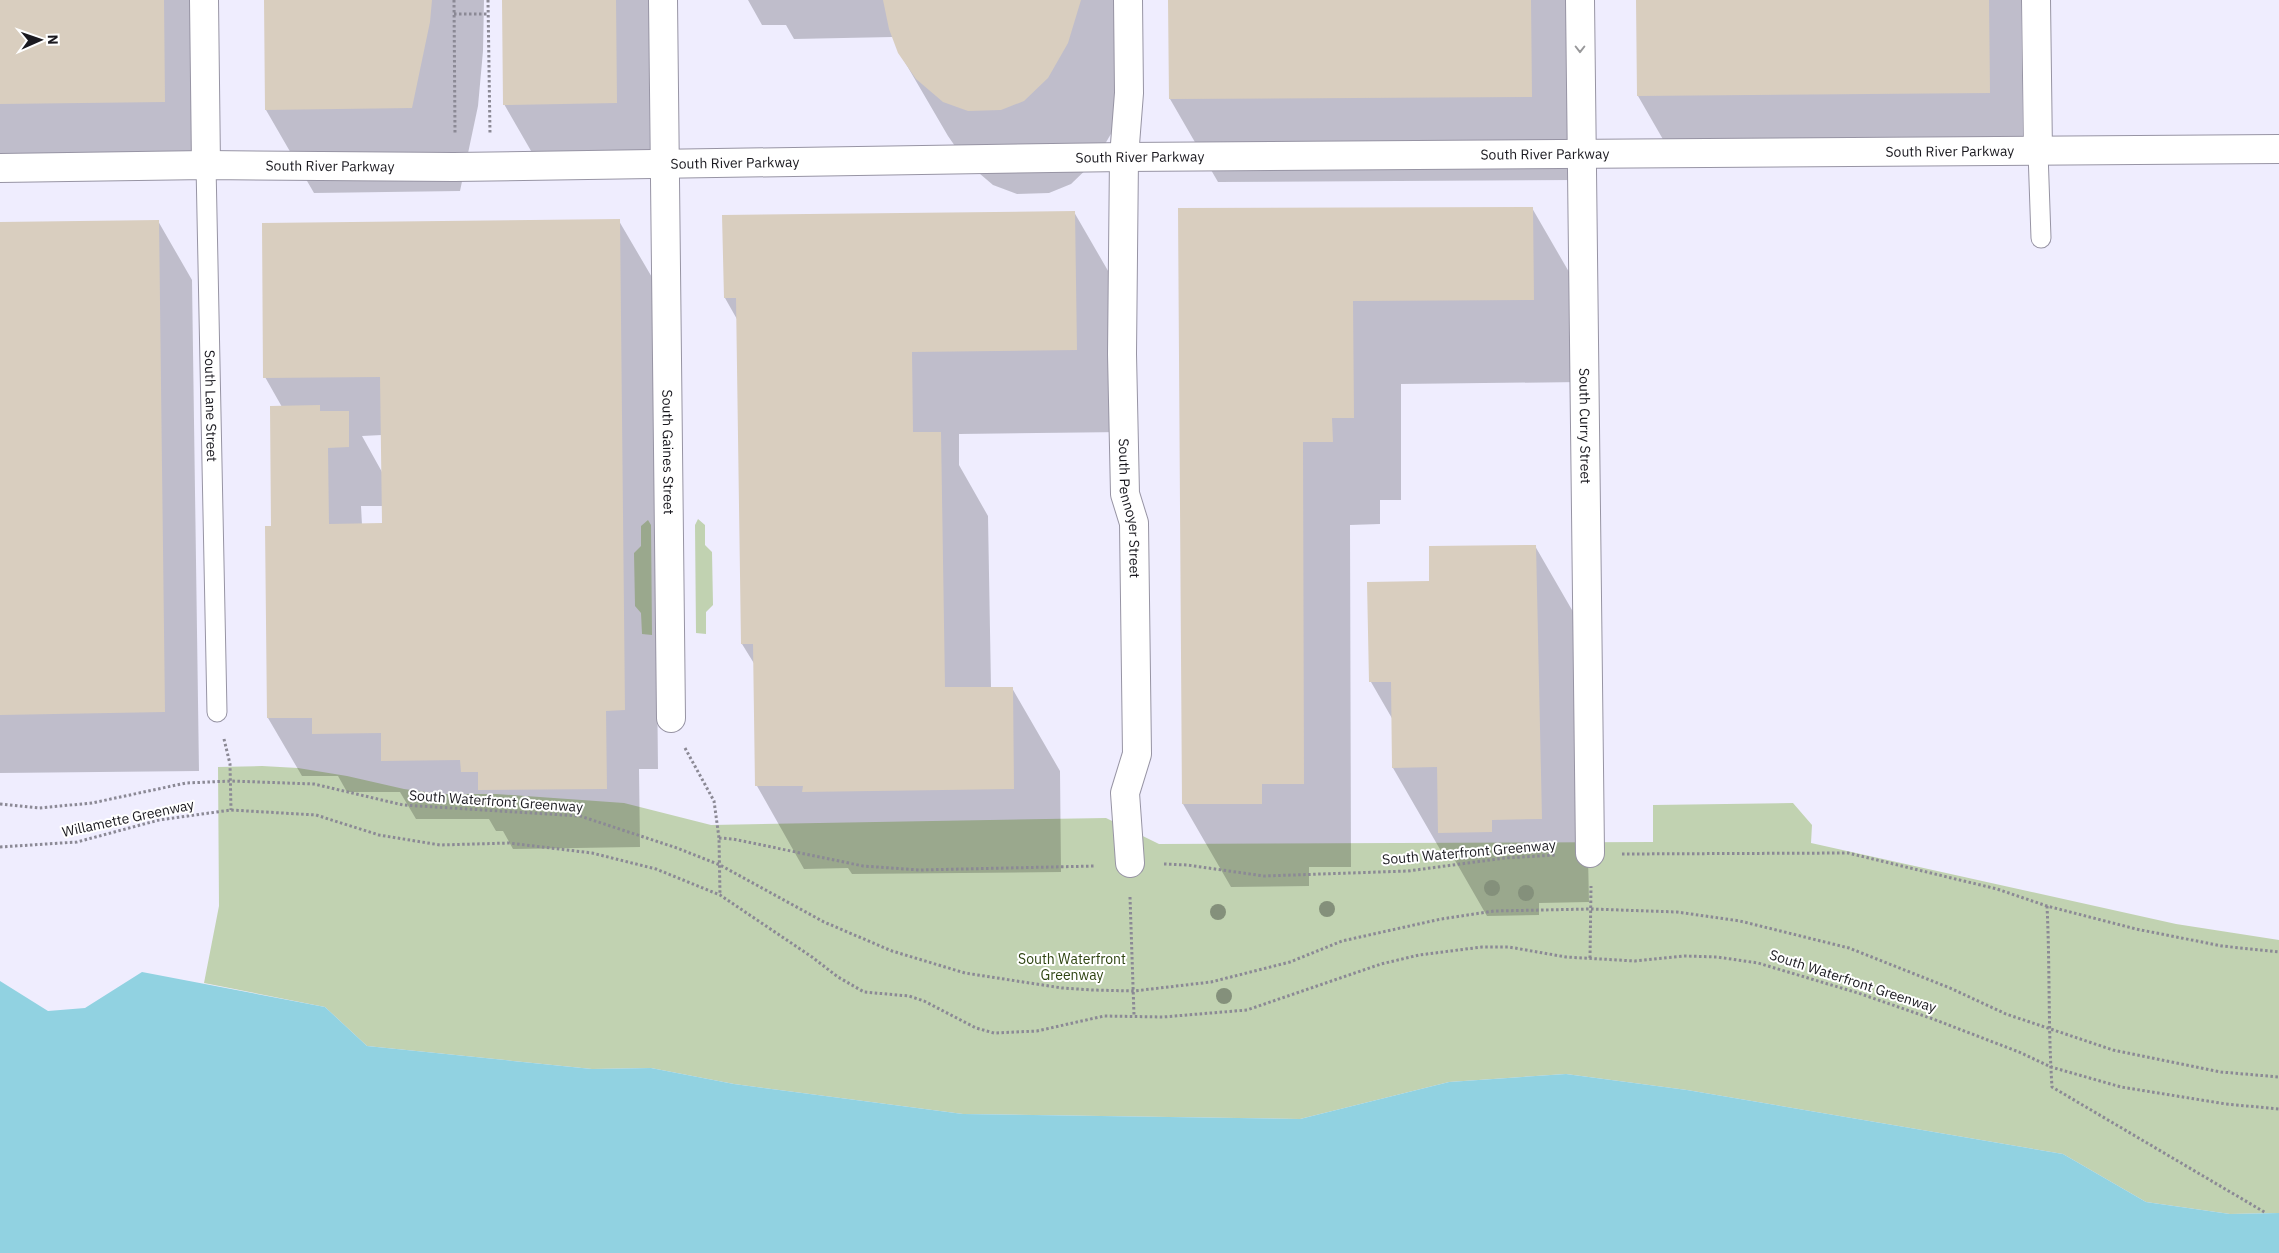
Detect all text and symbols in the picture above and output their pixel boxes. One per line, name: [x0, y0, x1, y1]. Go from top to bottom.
north arrow: [15, 15, 65, 65]
text: N: [44, 34, 62, 45]
one-way arrow: [1575, 45, 1585, 53]
street label: South River Parkway: [1885, 142, 2014, 161]
street label: South River Parkway: [1480, 145, 1609, 164]
street label: South River Parkway: [1075, 147, 1204, 167]
street label: South River Parkway: [670, 153, 800, 173]
street label: South River Parkway: [265, 156, 395, 176]
street label: South Lane Street: [201, 350, 221, 462]
street label: South Curry Street: [1575, 368, 1595, 484]
street label: South Gaines Street: [658, 389, 678, 515]
street label: South Pennoyer Street: [1115, 438, 1144, 578]
street label: South Waterfront Greenway: [408, 786, 584, 816]
street label: Willamette Greenway: [60, 795, 196, 841]
street label: South Waterfront Greenway: [1381, 835, 1557, 869]
street label: South Waterfront Greenway: [1767, 946, 1939, 1016]
park label: South Waterfront Greenway: [1018, 950, 1126, 984]

